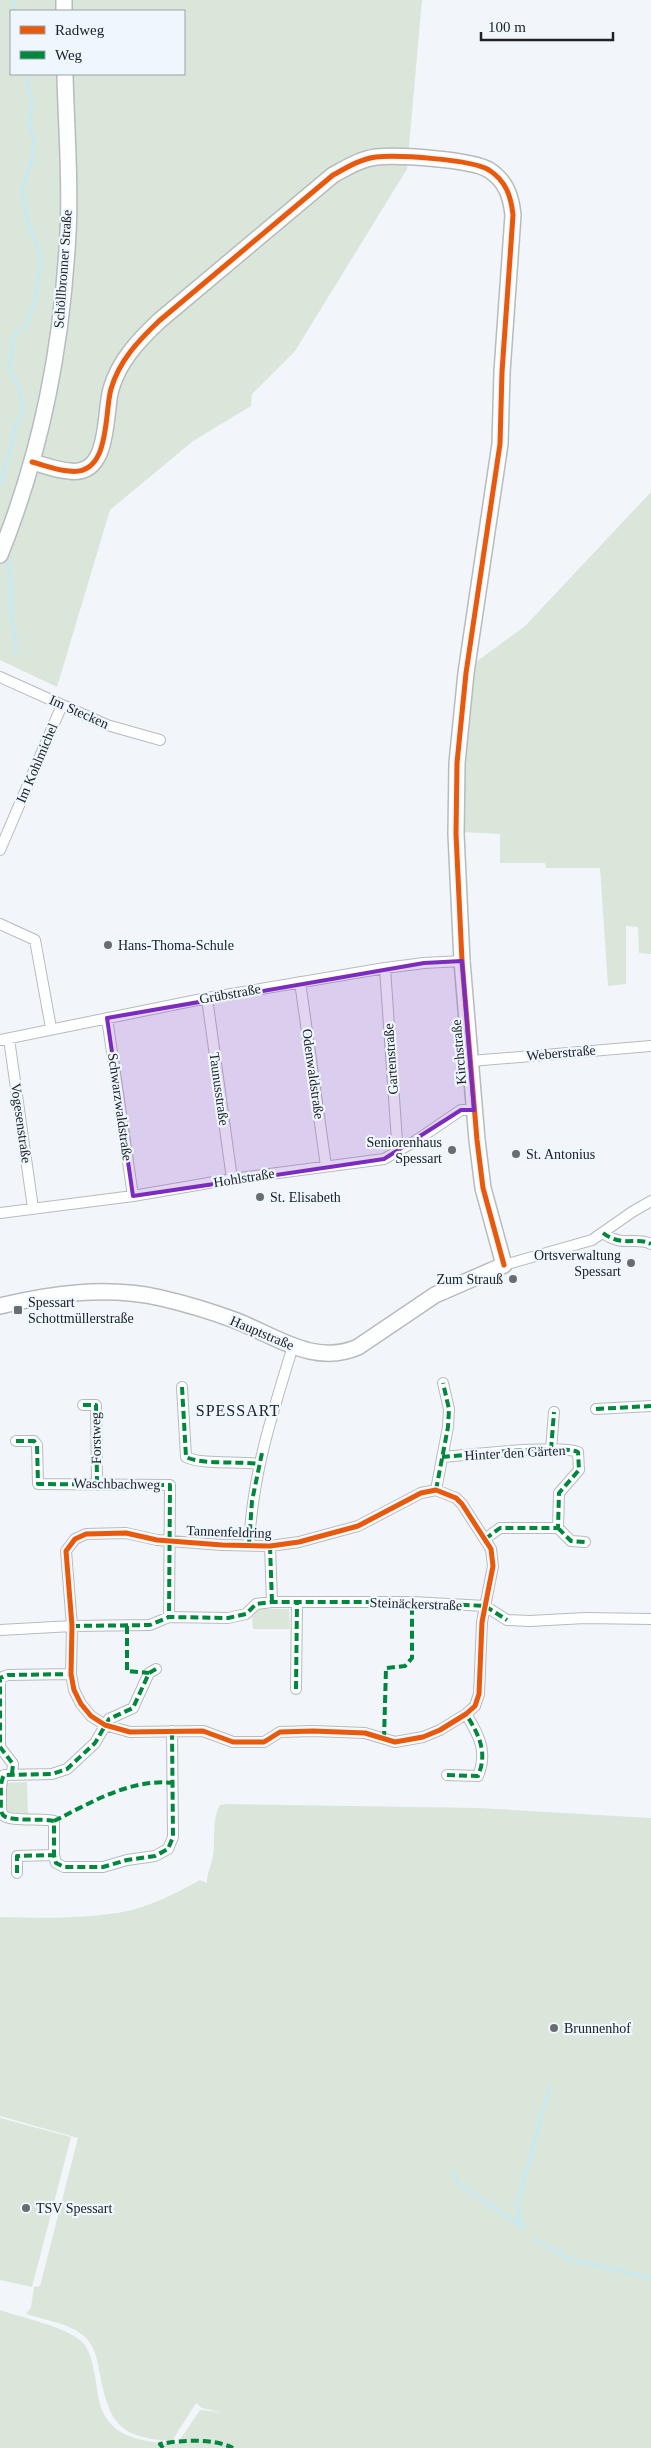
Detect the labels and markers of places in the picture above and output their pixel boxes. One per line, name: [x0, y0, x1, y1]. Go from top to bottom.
place label: Hans-Thoma-Schule: [118, 938, 234, 953]
marker: Hans-Thoma-Schule: [102, 939, 114, 951]
place label: Seniorenhaus Spessart: [367, 1135, 442, 1166]
marker: Seniorenhaus Spessart: [446, 1144, 458, 1156]
place label: St. Antonius: [526, 1147, 595, 1162]
marker: St. Antonius: [510, 1148, 522, 1160]
place label: St. Elisabeth: [270, 1190, 341, 1205]
marker: St. Elisabeth: [254, 1191, 266, 1203]
place label: Ortsverwaltung Spessart: [534, 1248, 621, 1279]
marker: Ortsverwaltung Spessart: [625, 1257, 637, 1269]
place label: Zum Strauß: [437, 1272, 503, 1287]
marker: Zum Strauß: [507, 1273, 519, 1285]
place label: Spessart Schottmüllerstraße: [28, 1295, 134, 1326]
marker: Spessart Schottmüllerstraße: [12, 1304, 24, 1316]
place label: Brunnenhof: [564, 2021, 631, 2036]
marker: Brunnenhof: [548, 2022, 560, 2034]
place label: TSV Spessart: [36, 2201, 112, 2216]
marker: TSV Spessart: [20, 2202, 32, 2214]

